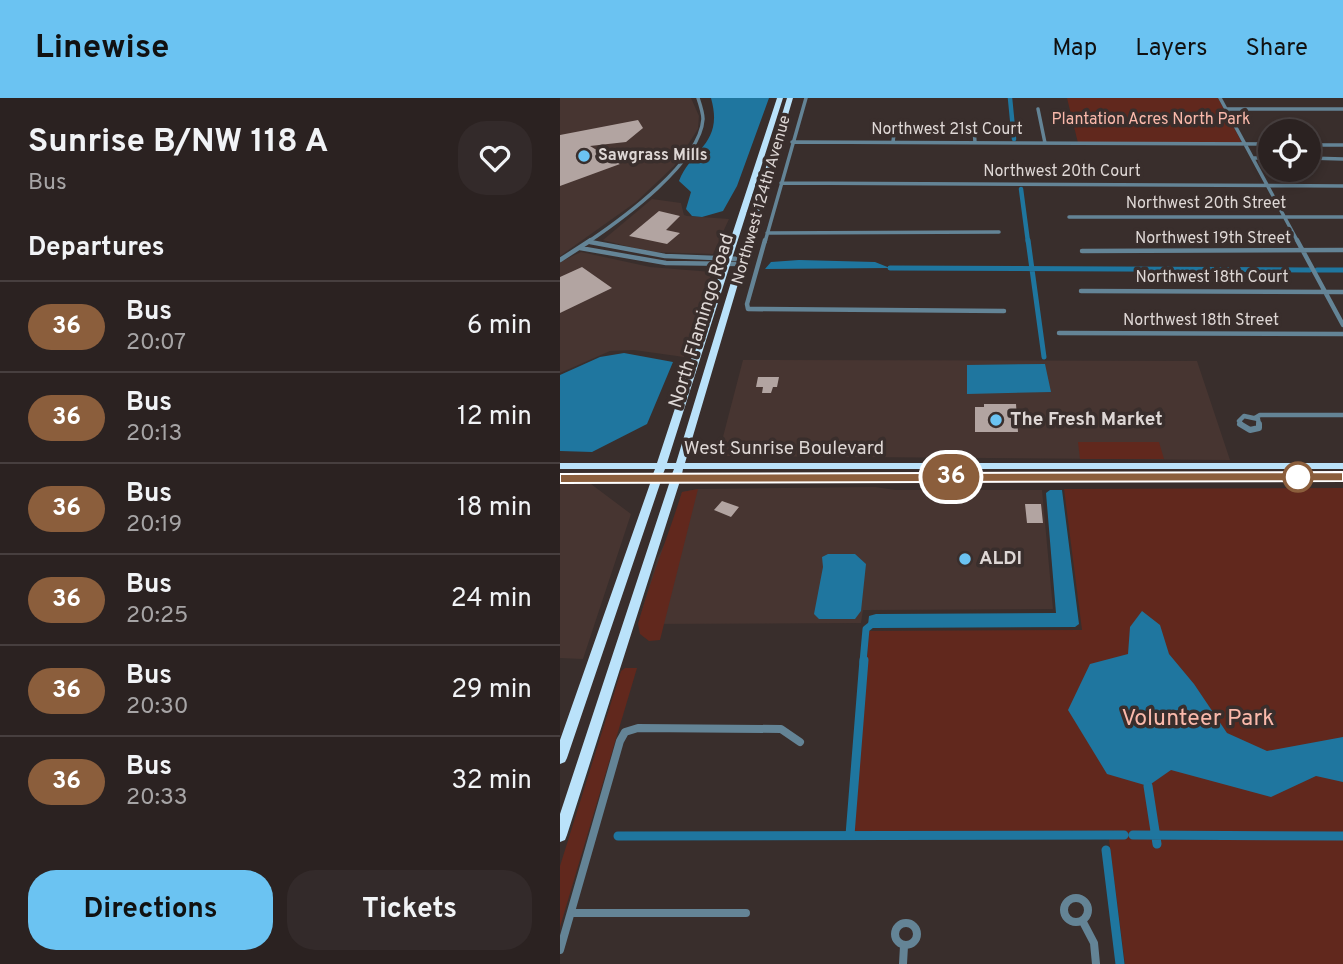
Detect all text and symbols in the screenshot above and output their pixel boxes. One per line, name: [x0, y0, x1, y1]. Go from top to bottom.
text: Linewise: [35, 28, 169, 70]
text: Map: [1052, 34, 1097, 64]
text: Layers: [1135, 34, 1207, 64]
text: Share: [1245, 34, 1308, 64]
park label: Plantation Acres North Park: [1052, 110, 1250, 130]
street label: Northwest 124th Avenue: [728, 113, 796, 287]
map controls: [1258, 119, 1321, 182]
button: locate: [1258, 119, 1321, 182]
street label: Northwest 21st Court: [871, 120, 1023, 140]
button: heart: [458, 121, 532, 195]
text: Sunrise B/NW 118 A: [28, 122, 328, 164]
place label: Sawgrass Mills: [598, 146, 708, 166]
marker: Sawgrass Mills: [576, 148, 592, 164]
street label: Northwest 20th Court: [983, 162, 1141, 182]
text: Bus: [28, 169, 67, 198]
street label: Northwest 20th Street: [1126, 194, 1286, 214]
street label: Northwest 19th Street: [1135, 229, 1291, 249]
street label: North Flamingo Road: [664, 231, 740, 411]
text: Departures: [28, 232, 165, 265]
street label: Northwest 18th Court: [1135, 268, 1289, 288]
text: Bus: [126, 296, 172, 329]
text: 6 min: [467, 310, 532, 343]
street label: Northwest 18th Street: [1123, 311, 1279, 331]
text: 36: [52, 312, 81, 342]
text: 20:07: [126, 329, 186, 358]
text: Bus: [126, 387, 172, 420]
text: 12 min: [457, 401, 532, 434]
text: 36: [52, 403, 81, 433]
place label: The Fresh Market: [1010, 408, 1163, 432]
marker: The Fresh Market: [988, 412, 1004, 428]
text: 20:13: [126, 420, 182, 449]
street label: West Sunrise Boulevard: [684, 437, 884, 461]
line badge: 36: [920, 454, 982, 500]
text: 36: [936, 462, 966, 492]
unlabelled marker: [1283, 462, 1313, 492]
text: Bus: [126, 478, 172, 511]
text: 18 min: [457, 492, 532, 525]
text: 36: [52, 494, 81, 524]
text: 20:19: [126, 511, 182, 540]
place label: ALDI: [979, 547, 1022, 571]
marker: ALDI: [957, 551, 973, 567]
text: Bus: [126, 569, 172, 602]
text: 24 min: [451, 583, 532, 616]
text: 36: [52, 585, 81, 615]
text: 20:25: [126, 602, 188, 631]
text: Bus: [126, 660, 172, 693]
text: 29 min: [451, 674, 532, 707]
text: 36: [52, 676, 81, 706]
text: 20:30: [126, 693, 188, 722]
park label: Volunteer Park: [1121, 705, 1275, 734]
text: Bus: [126, 751, 172, 784]
text: 32 min: [452, 765, 532, 798]
text: 36: [52, 767, 81, 797]
text: 20:33: [126, 784, 188, 813]
button: Directions: [28, 870, 273, 950]
button: Tickets: [287, 870, 532, 950]

